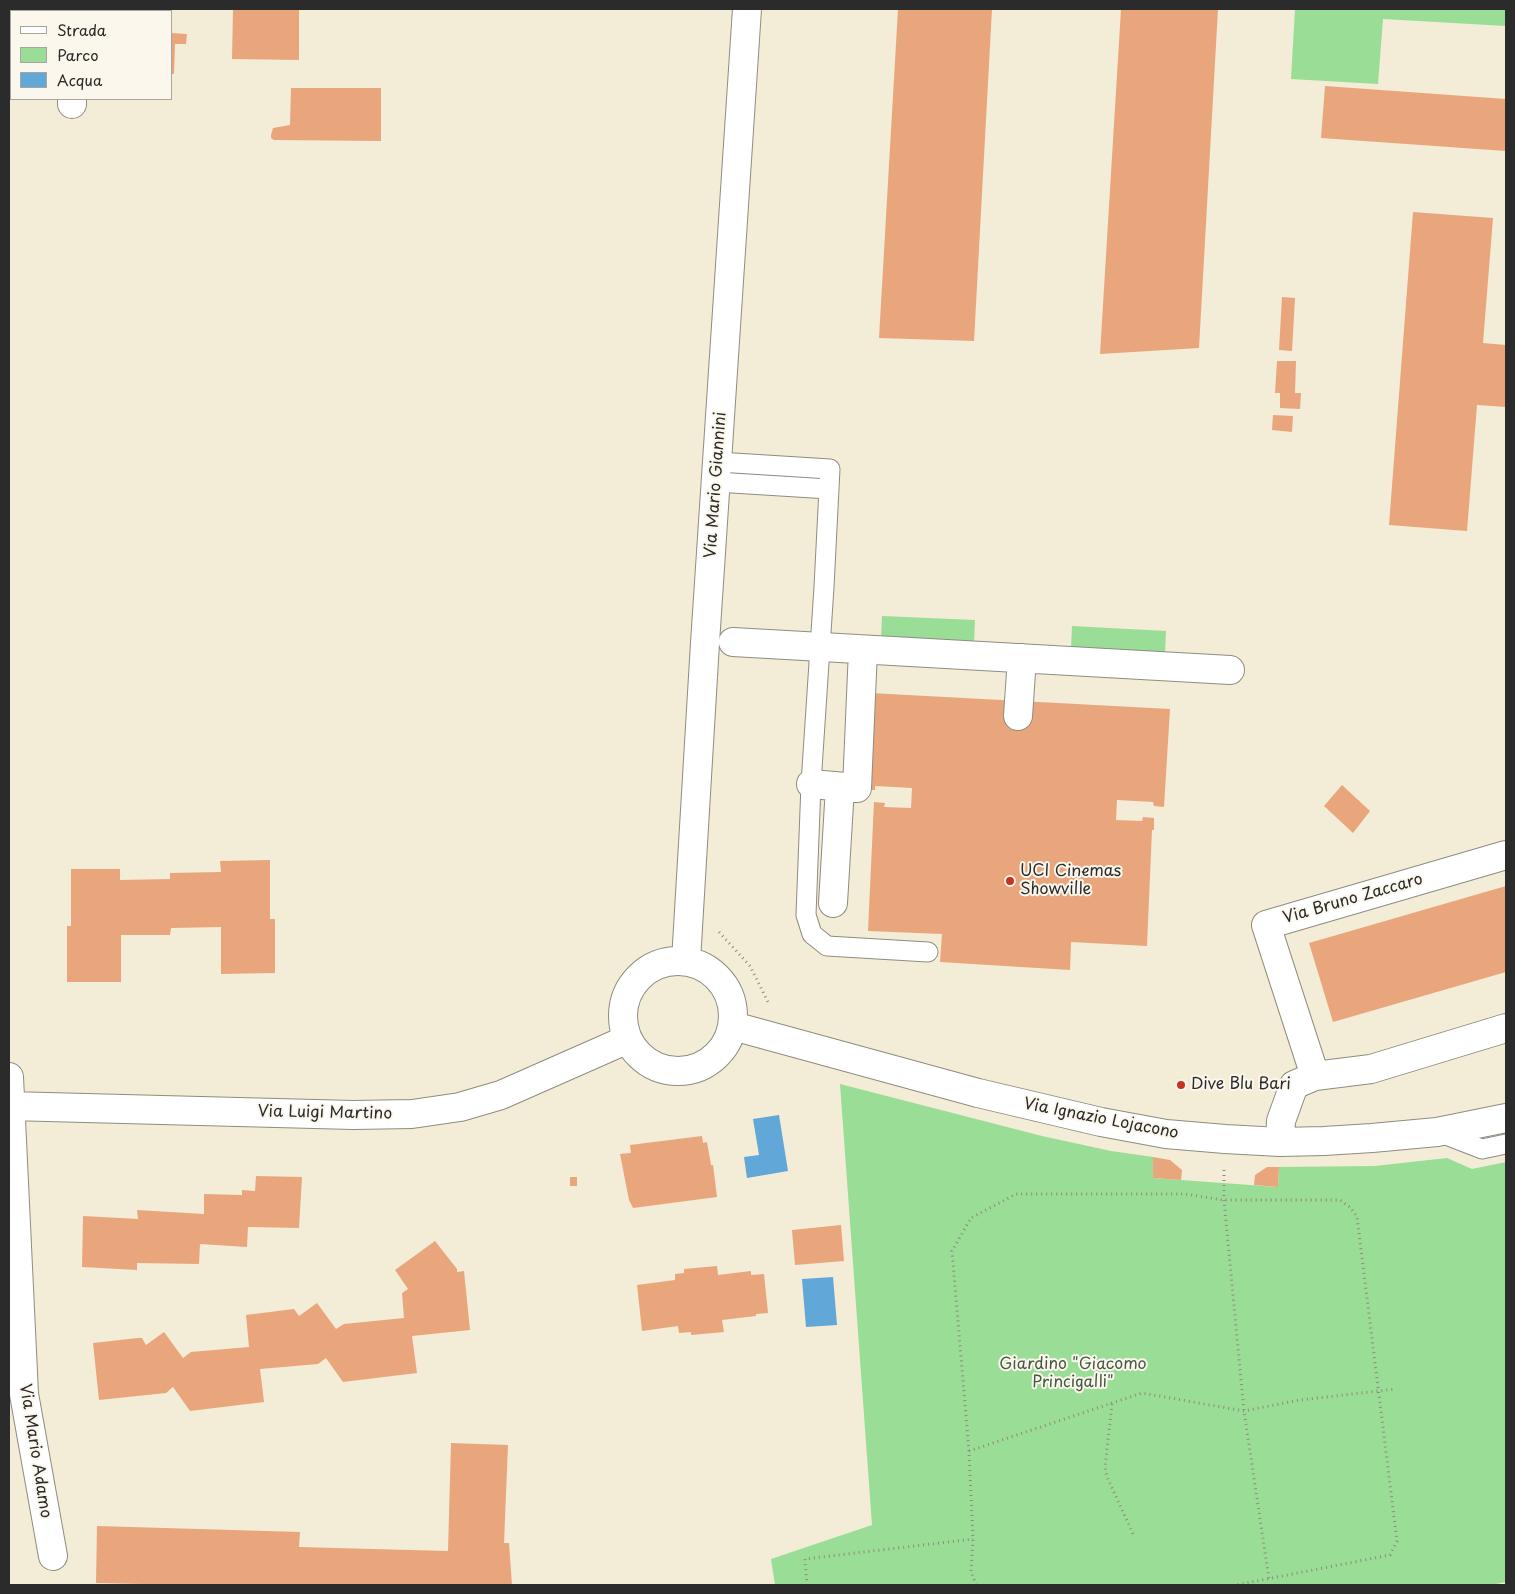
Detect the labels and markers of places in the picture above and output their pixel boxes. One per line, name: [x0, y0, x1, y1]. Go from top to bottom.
place label: UCI Cinemas Showville: [1020, 862, 1121, 900]
marker: UCI Cinemas Showville: [1004, 875, 1016, 887]
place label: Dive Blu Bari: [1191, 1075, 1291, 1095]
marker: Dive Blu Bari: [1175, 1079, 1187, 1091]

